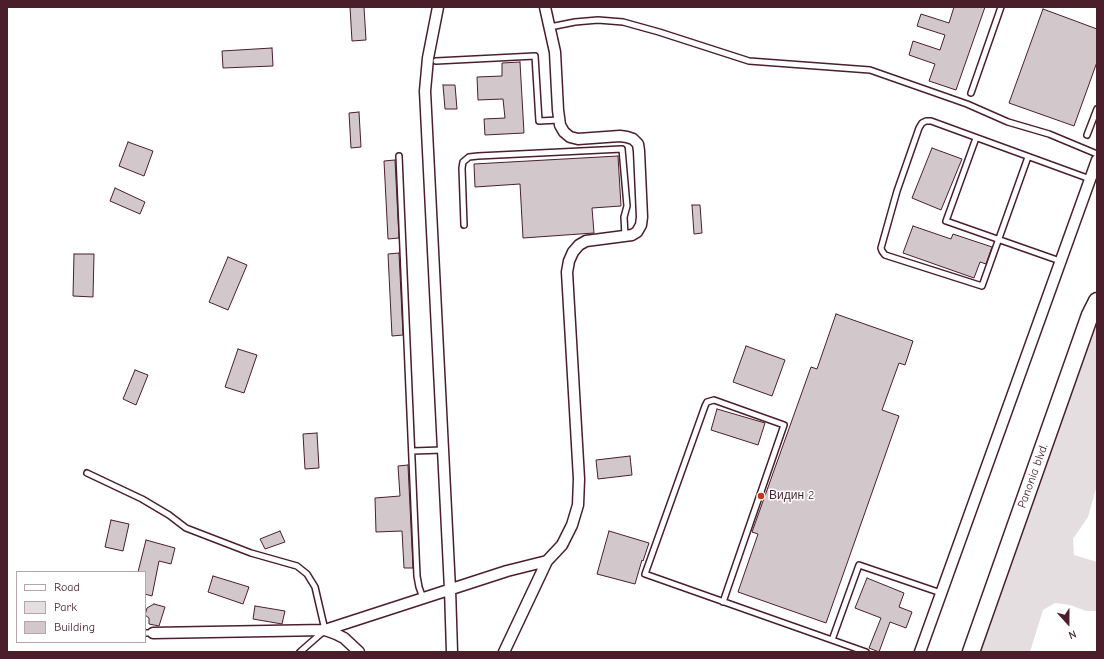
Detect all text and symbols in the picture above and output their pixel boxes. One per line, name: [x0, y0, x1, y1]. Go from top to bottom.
street label: Panonia blvd.: [1015, 442, 1051, 510]
place label: Видин 2: [769, 489, 814, 503]
marker: Видин 2: [756, 491, 766, 501]
legend: [16, 571, 146, 643]
text: Road: [54, 580, 80, 594]
text: Park: [54, 600, 77, 614]
north arrow: [1048, 603, 1088, 643]
text: Building: [54, 620, 95, 634]
text: N: [1067, 627, 1078, 642]

